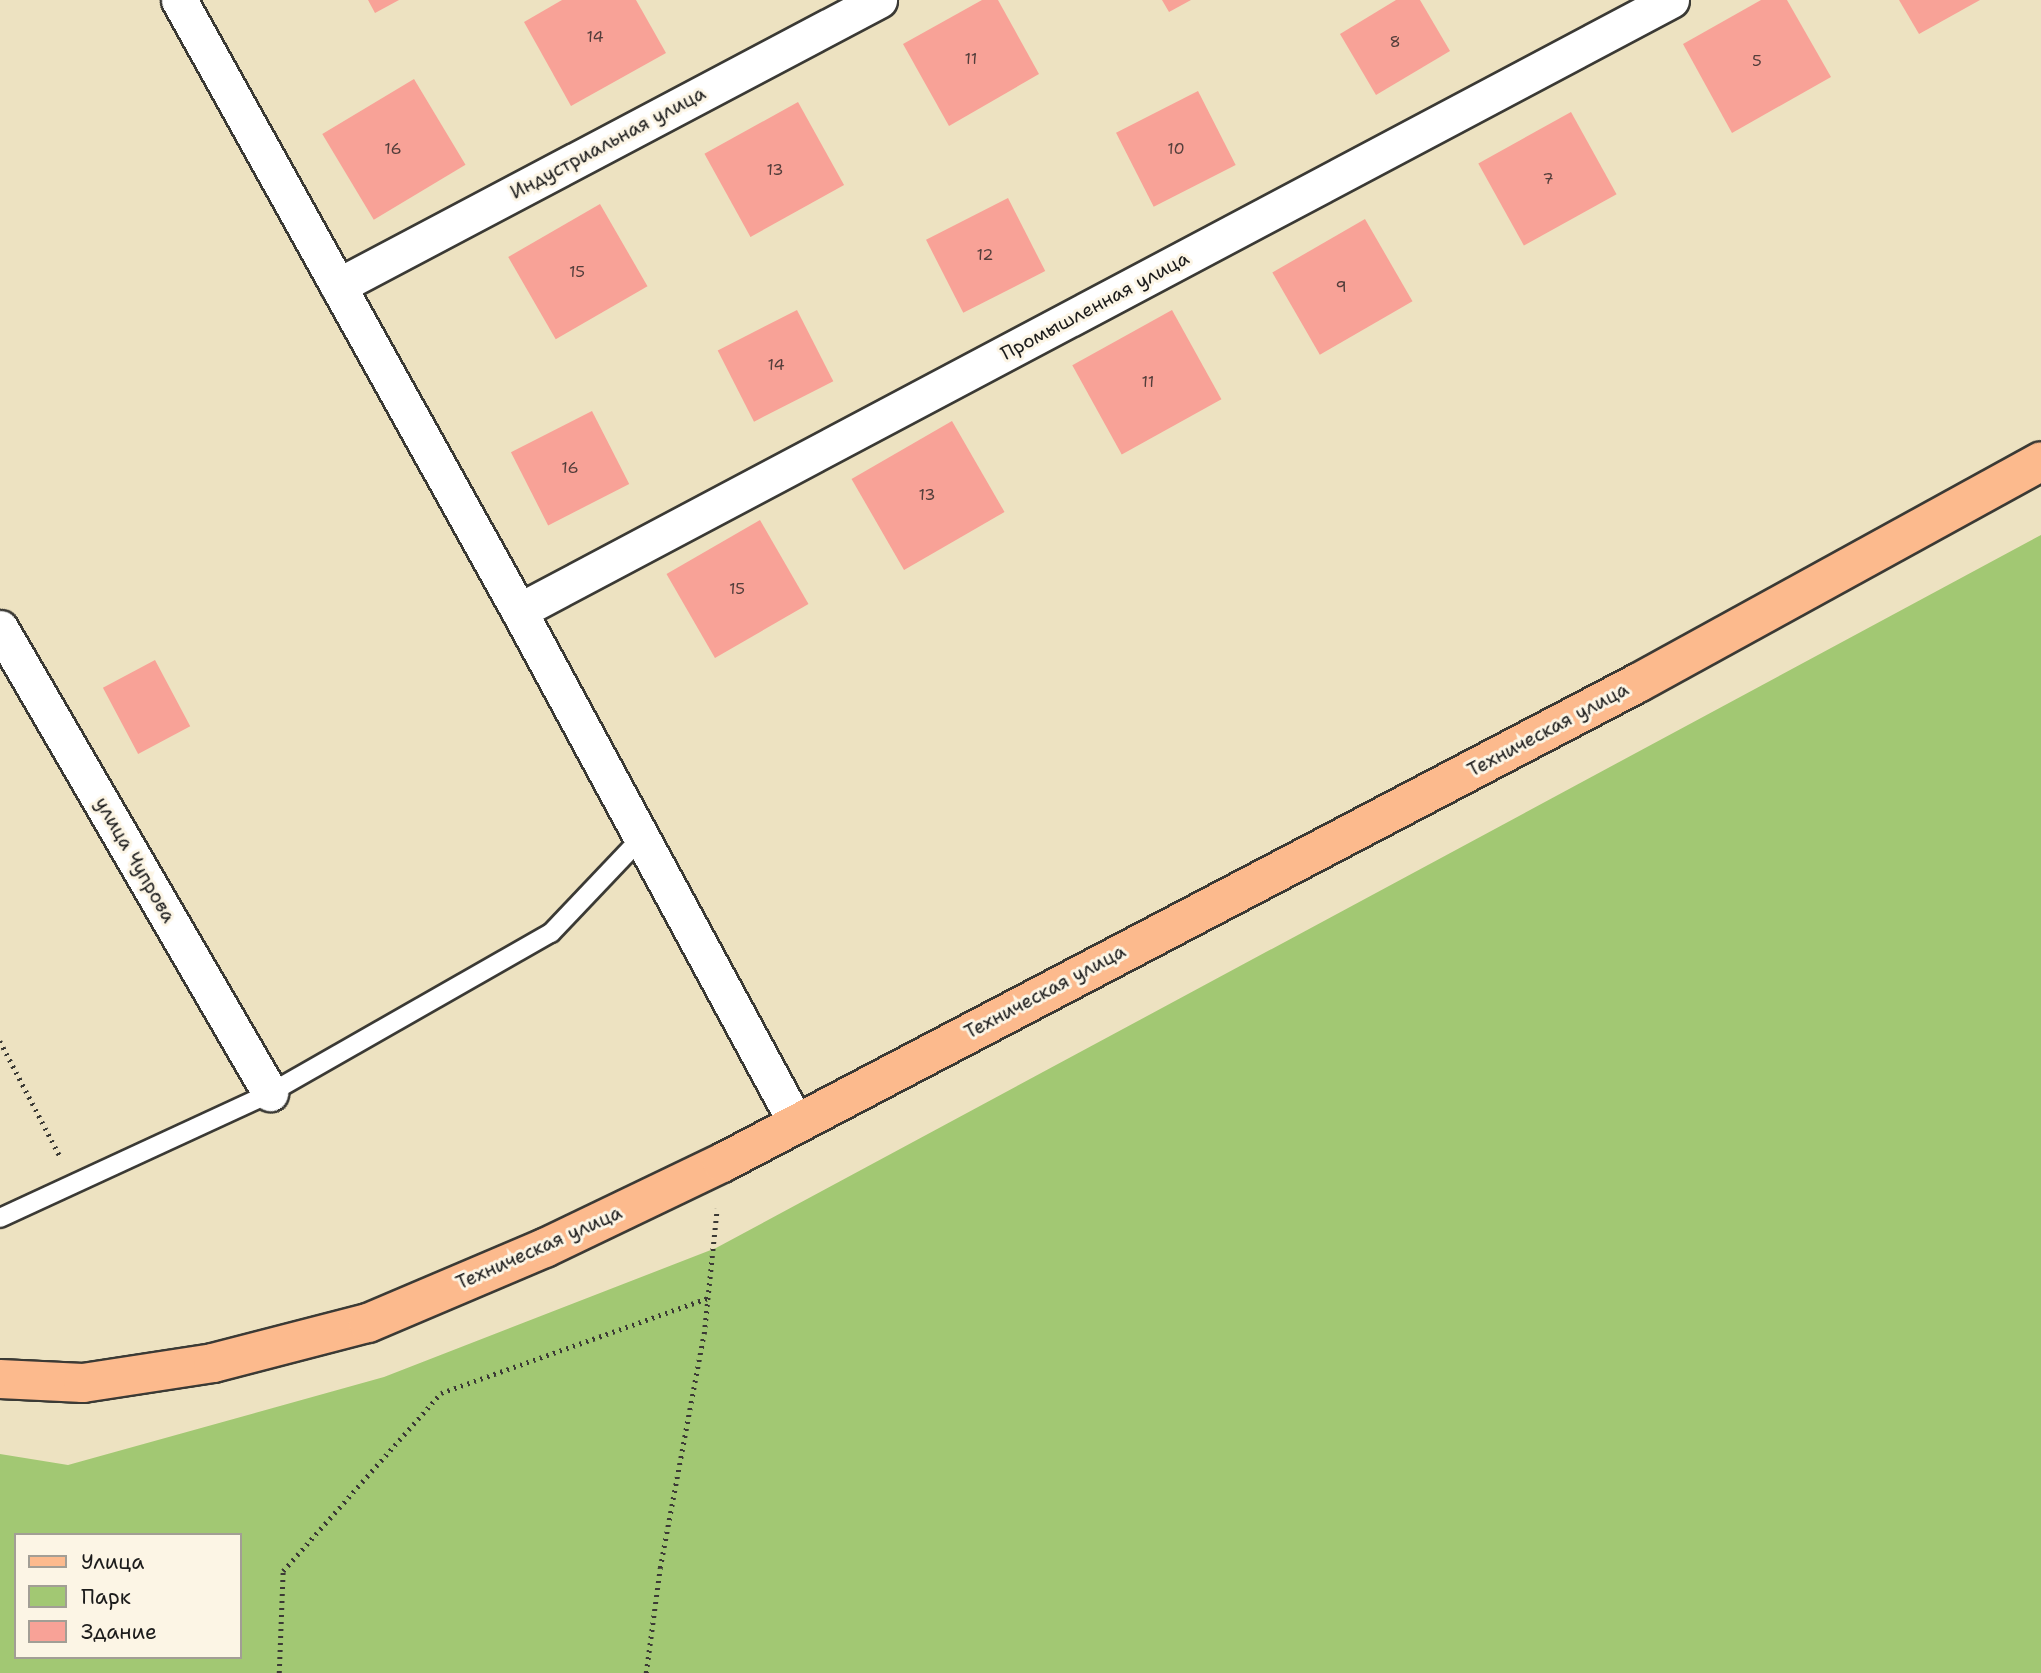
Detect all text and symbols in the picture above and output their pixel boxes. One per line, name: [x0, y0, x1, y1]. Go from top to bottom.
house number: 14: [586, 27, 604, 47]
house number: 8: [1389, 32, 1401, 52]
house number: 11: [965, 49, 977, 69]
house number: 5: [1752, 51, 1762, 71]
street label: Индустриальная улица: [506, 82, 710, 204]
house number: 16: [384, 139, 402, 159]
house number: 10: [1167, 139, 1185, 159]
house number: 13: [766, 160, 784, 180]
house number: 7: [1542, 169, 1554, 189]
house number: 12: [976, 245, 994, 265]
street label: Промышленная улица: [997, 247, 1193, 365]
house number: 15: [569, 262, 585, 282]
house number: 9: [1335, 277, 1347, 297]
house number: 14: [767, 355, 785, 375]
house number: 11: [1142, 372, 1154, 392]
house number: 16: [561, 458, 579, 478]
house number: 13: [918, 485, 936, 505]
house number: 15: [729, 579, 745, 599]
street label: Техническая улица: [1464, 678, 1632, 782]
street label: улица Чупрова: [90, 793, 180, 927]
street label: Техническая улица: [961, 940, 1129, 1044]
street label: Техническая улица: [453, 1201, 625, 1295]
legend: [14, 1533, 242, 1659]
text: Улица: [81, 1548, 144, 1576]
text: Парк: [81, 1583, 131, 1611]
text: Здание: [81, 1618, 157, 1646]

